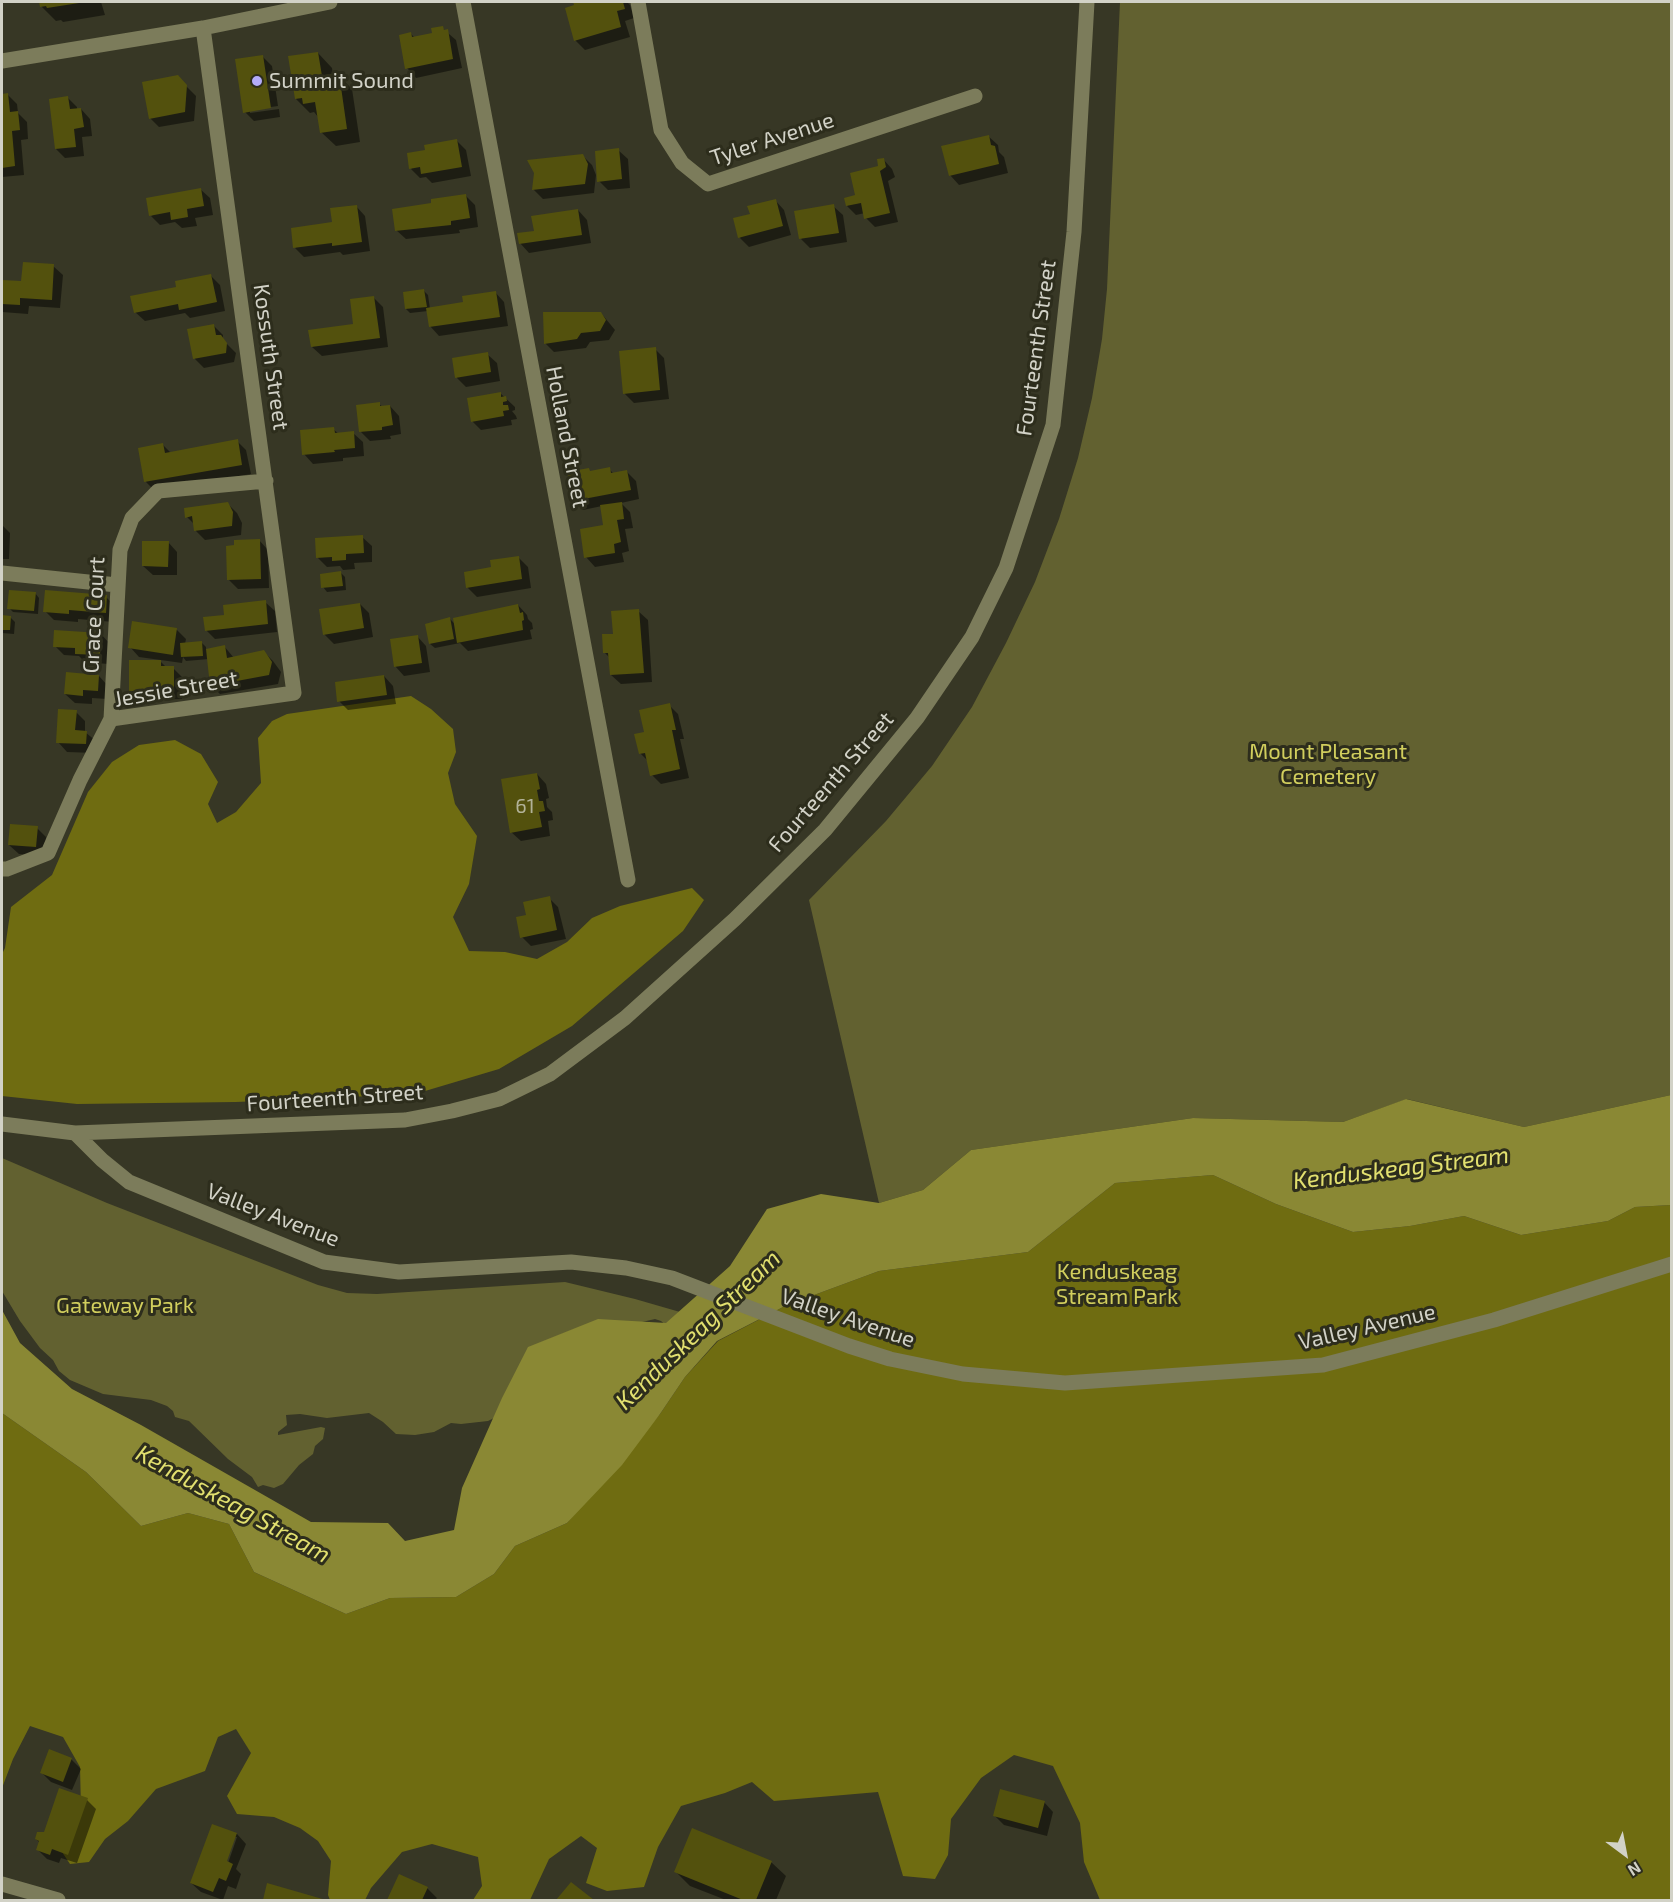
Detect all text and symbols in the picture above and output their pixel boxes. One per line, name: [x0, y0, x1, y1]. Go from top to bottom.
place label: Summit Sound: [269, 68, 414, 94]
marker: Summit Sound: [250, 74, 264, 88]
street label: Tyler Avenue: [707, 107, 837, 171]
street label: Fourteenth Street: [1011, 258, 1061, 438]
street label: Kossuth Street: [248, 282, 294, 432]
street label: Holland Street: [540, 364, 594, 510]
street label: Grace Court: [78, 556, 110, 674]
street label: Jessie Street: [112, 665, 240, 713]
street label: Fourteenth Street: [763, 706, 899, 858]
park label: Mount Pleasant Cemetery: [1249, 739, 1407, 790]
house number: 61: [515, 794, 535, 818]
street label: Fourteenth Street: [246, 1079, 424, 1117]
water label: Kenduskeag Stream: [1291, 1140, 1511, 1196]
street label: Valley Avenue: [203, 1178, 343, 1252]
water label: Kenduskeag Stream: [610, 1244, 786, 1416]
park label: Kenduskeag Stream Park: [1056, 1259, 1178, 1310]
street label: Valley Avenue: [778, 1283, 918, 1353]
park label: Gateway Park: [56, 1293, 194, 1319]
street label: Valley Avenue: [1296, 1298, 1438, 1356]
water label: Kenduskeag Stream: [131, 1439, 335, 1569]
north arrow: [1595, 1824, 1655, 1884]
text: N: [1625, 1859, 1645, 1881]

